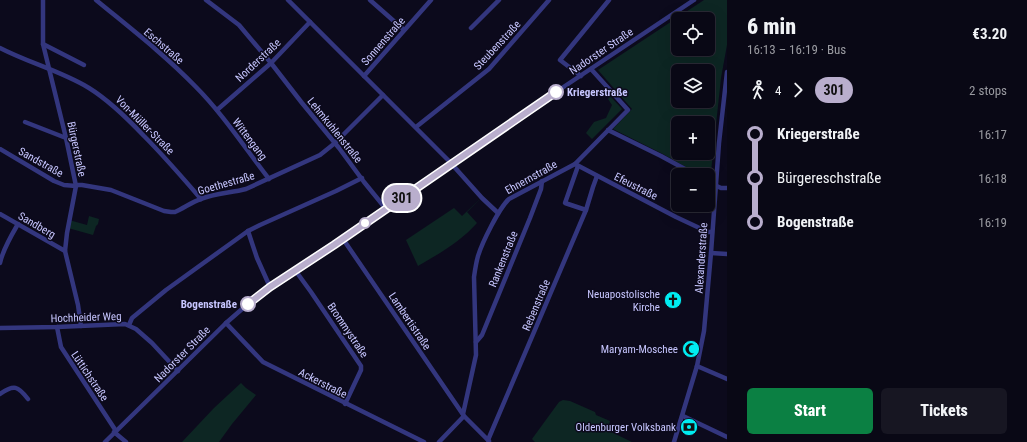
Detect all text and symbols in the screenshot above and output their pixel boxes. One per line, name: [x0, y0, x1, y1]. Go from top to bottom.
map controls: [671, 12, 715, 212]
button: locate: [671, 12, 715, 56]
street label: Sonnenstraße: [359, 14, 408, 68]
text: 6 min: [747, 14, 796, 39]
street label: Steubenstraße: [471, 18, 524, 73]
street label: Nadorster Straße: [567, 25, 636, 77]
text: €3.20: [972, 25, 1007, 43]
street label: Eschstraße: [141, 26, 186, 67]
street label: Norderstraße: [233, 36, 284, 85]
text: 16:13 – 16:19 · Bus: [747, 42, 846, 57]
button: layers: [671, 64, 715, 108]
icon: walk: [747, 79, 769, 101]
icon: forward: [787, 79, 809, 101]
text: 301: [823, 82, 845, 98]
text: 4: [775, 83, 781, 98]
text: 2 stops: [969, 83, 1007, 98]
marker: Kriegerstraße: [548, 84, 564, 100]
place label: Kriegerstraße: [567, 86, 628, 99]
street label: Von-Müller-Straße: [113, 93, 177, 157]
street label: Lehmkuhlenstraße: [304, 95, 365, 166]
street label: Wittengang: [230, 116, 270, 163]
button: +: [671, 116, 715, 160]
street label: Bürgerstraße: [64, 120, 89, 178]
text: Kriegerstraße: [777, 125, 860, 143]
text: 16:17: [978, 127, 1007, 142]
street label: Sandstraße: [16, 145, 65, 180]
street label: Ehnernstraße: [503, 158, 560, 197]
button: −: [671, 168, 715, 212]
street label: Goethestraße: [196, 169, 256, 198]
text: Bürgereschstraße: [777, 169, 881, 187]
street label: Efeustraße: [612, 170, 660, 203]
text: 16:18: [978, 171, 1007, 186]
line badge: 301: [379, 185, 425, 211]
text: 301: [391, 190, 413, 206]
street label: Sandberg: [16, 210, 58, 241]
text: Bogenstraße: [777, 213, 854, 231]
text: 16:19: [978, 215, 1007, 230]
unlabelled marker: [359, 217, 371, 229]
street label: Alexanderstraße: [693, 222, 710, 294]
street label: Rankenstraße: [486, 229, 521, 289]
street label: Rebenstraße: [520, 278, 553, 333]
place label: Neuapostolische Kirche: [587, 288, 660, 314]
street label: Lambertistraße: [386, 290, 434, 352]
church icon: Neuapostolische Kirche: [663, 290, 683, 310]
marker: Bogenstraße: [240, 296, 256, 312]
place label: Bogenstraße: [181, 298, 237, 311]
street label: Brommystraße: [324, 300, 371, 360]
street label: Hochheider Weg: [50, 310, 122, 325]
street label: Nadorster Straße: [152, 324, 213, 385]
mosque icon: Maryam-Moschee: [681, 339, 701, 359]
place label: Maryam-Moschee: [601, 343, 678, 356]
street label: Lüttichstraße: [68, 349, 111, 404]
street label: Ackerstraße: [296, 366, 349, 401]
button: Start: [747, 388, 873, 434]
button: Tickets: [881, 388, 1007, 434]
bank icon: Oldenburger Volksbank: [679, 417, 699, 437]
place label: Oldenburger Volksbank: [576, 421, 676, 434]

